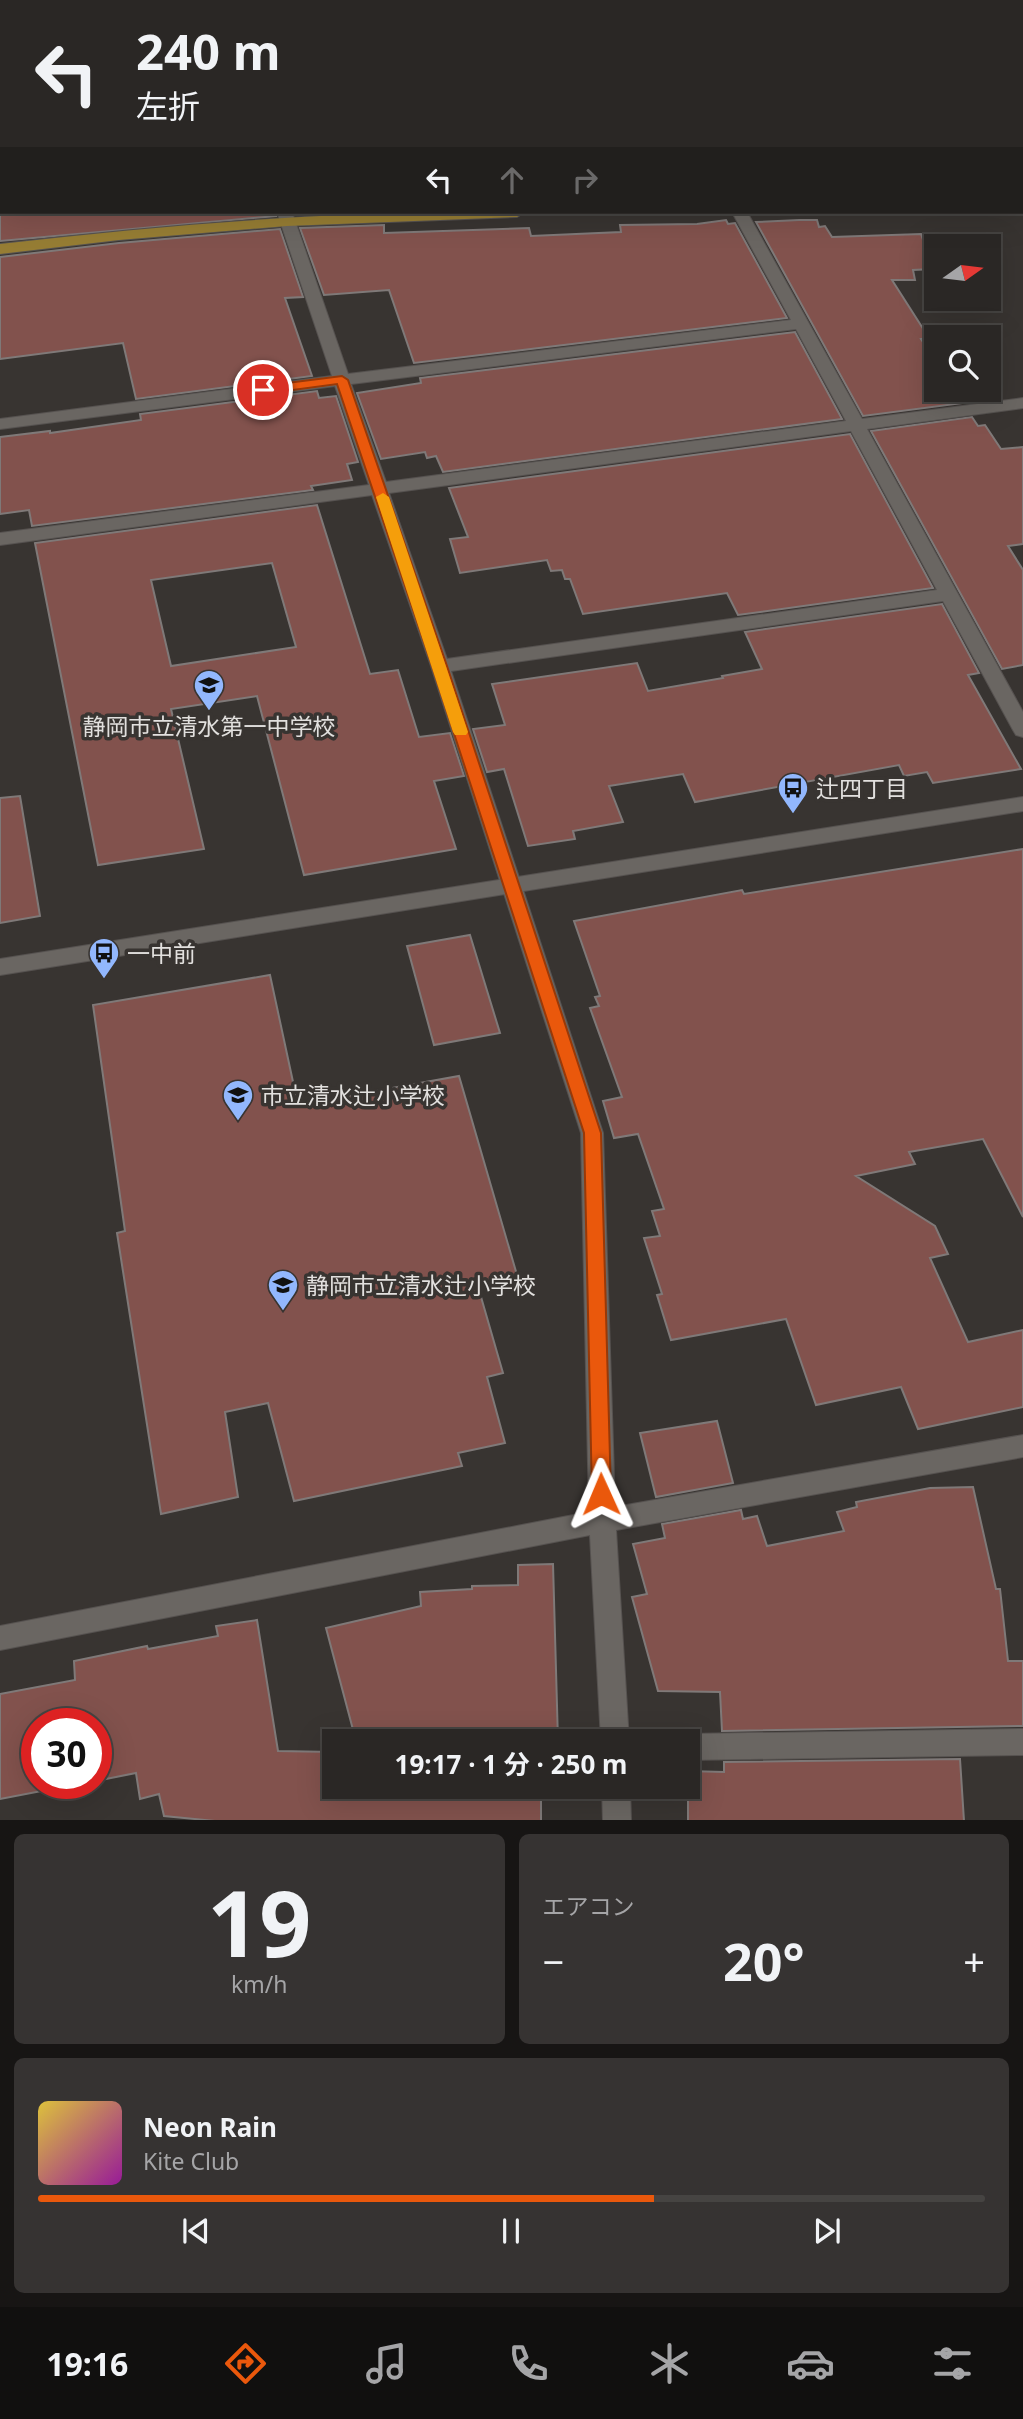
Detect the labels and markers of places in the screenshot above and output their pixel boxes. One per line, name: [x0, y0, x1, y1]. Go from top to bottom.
pin: [233, 360, 293, 420]
school or university icon: 静岡市立清水第一中学校: [192, 668, 226, 712]
place label: 静岡市立清水第一中学校: [83, 710, 336, 742]
bus stop icon: 辻四丁目: [776, 771, 810, 815]
place label: 辻四丁目: [816, 772, 908, 804]
bus stop icon: 一中前: [87, 936, 121, 980]
place label: 一中前: [127, 937, 196, 969]
school or university icon: 市立清水辻小学校: [221, 1078, 255, 1122]
place label: 市立清水辻小学校: [261, 1079, 445, 1111]
school or university icon: 静岡市立清水辻小学校: [266, 1268, 300, 1312]
place label: 静岡市立清水辻小学校: [306, 1269, 536, 1301]

